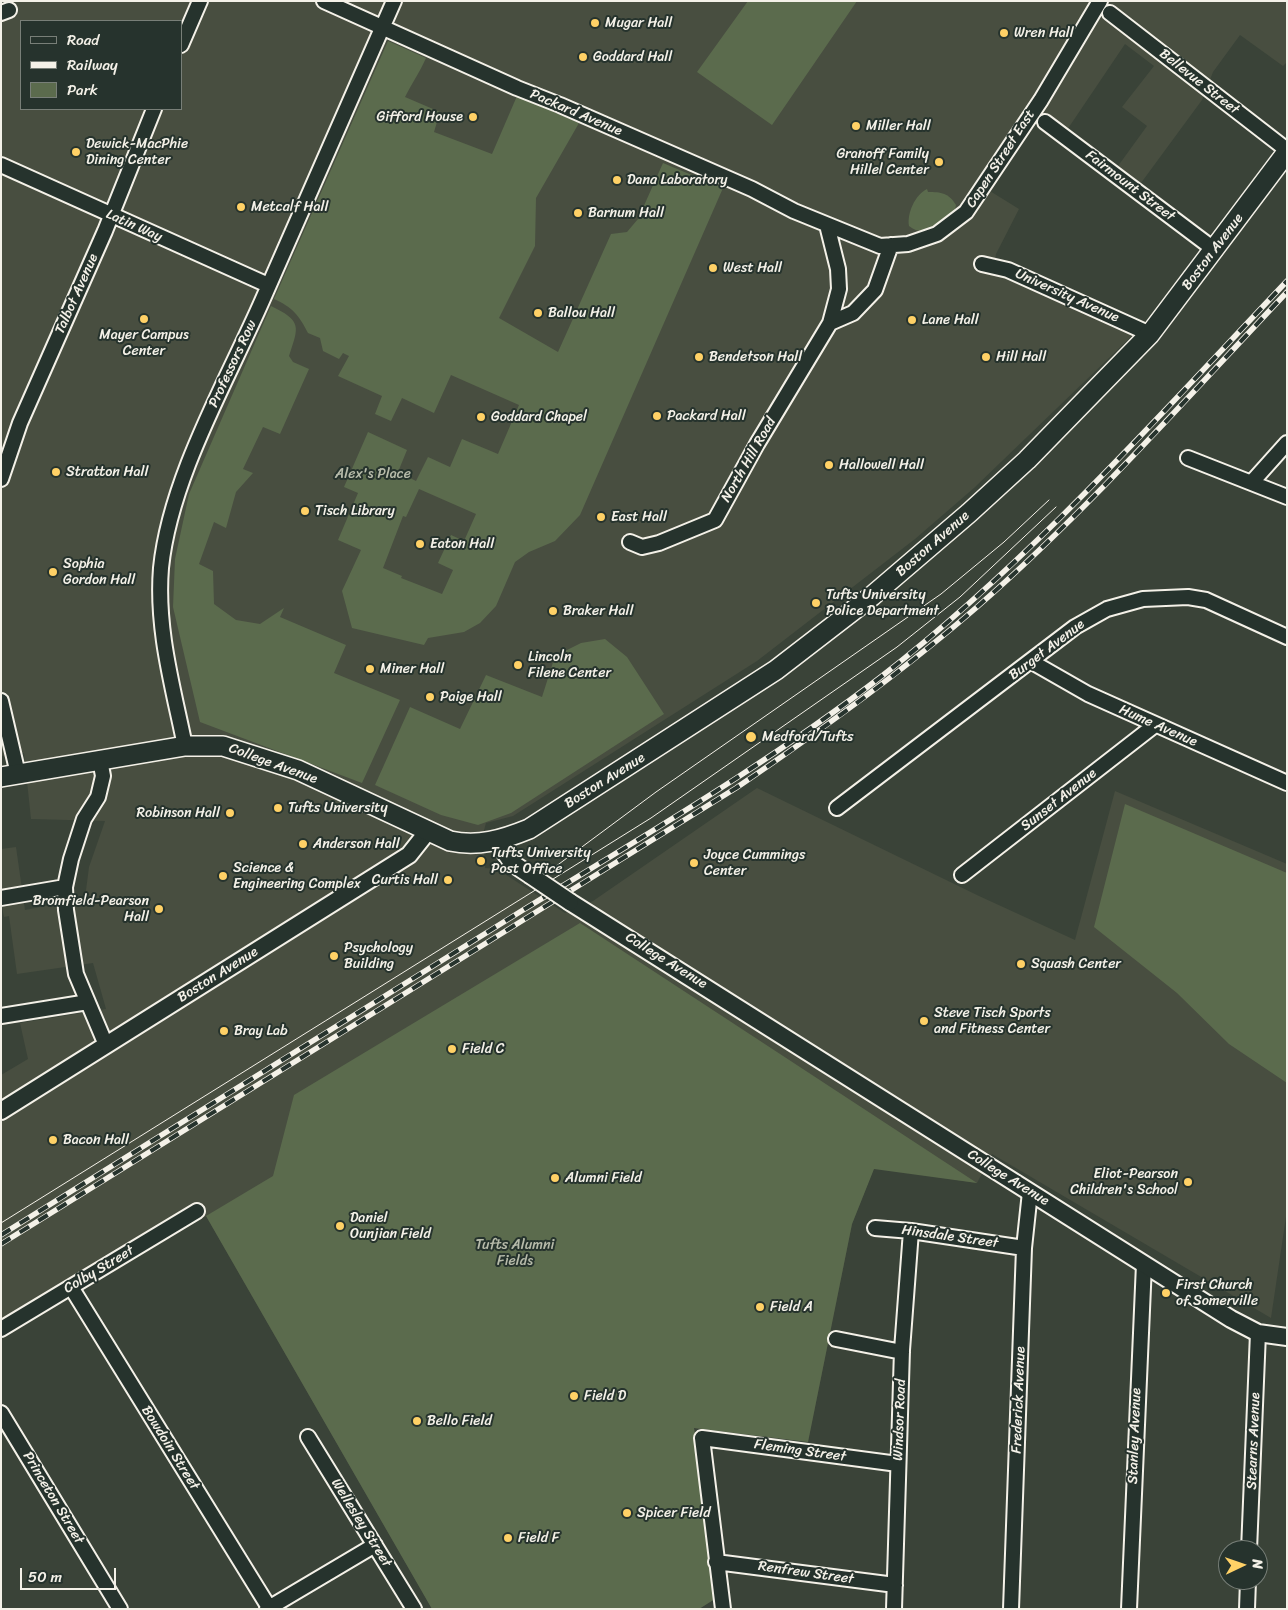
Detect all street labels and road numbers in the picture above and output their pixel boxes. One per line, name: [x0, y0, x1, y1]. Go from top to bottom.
street label: Bellevue Street: [1156, 46, 1242, 118]
street label: Packard Avenue: [527, 86, 625, 140]
street label: Capen Street East: [963, 107, 1039, 211]
street label: Fairmount Street: [1082, 147, 1178, 225]
street label: Latin Way: [103, 206, 165, 246]
street label: Boston Avenue: [1179, 210, 1247, 294]
street label: Talbot Avenue: [52, 251, 102, 337]
street label: University Avenue: [1012, 266, 1122, 326]
street label: Professors Row: [205, 318, 261, 410]
street label: North Hill Road: [718, 415, 780, 505]
street label: Boston Avenue: [893, 508, 973, 580]
street label: Burget Avenue: [1006, 616, 1088, 684]
street label: Hume Avenue: [1116, 701, 1200, 751]
street label: College Avenue: [226, 740, 320, 788]
street label: Boston Avenue: [562, 750, 648, 812]
street label: Sunset Avenue: [1018, 765, 1100, 835]
street label: College Avenue: [622, 929, 710, 993]
street label: Boston Avenue: [175, 944, 261, 1006]
street label: College Avenue: [964, 1146, 1052, 1210]
street label: Hinsdale Street: [901, 1222, 999, 1252]
street label: Colby Street: [61, 1243, 137, 1297]
street label: Frederick Avenue: [1009, 1346, 1029, 1454]
street label: Windsor Road: [890, 1379, 910, 1461]
street label: Stanley Avenue: [1125, 1388, 1145, 1484]
street label: Stearns Avenue: [1244, 1392, 1264, 1490]
street label: Bowdoin Street: [137, 1403, 203, 1493]
street label: Fleming Street: [753, 1436, 847, 1466]
street label: Princeton Street: [19, 1449, 87, 1547]
street label: Wellesley Street: [327, 1476, 395, 1570]
street label: Renfrew Street: [757, 1558, 855, 1588]

